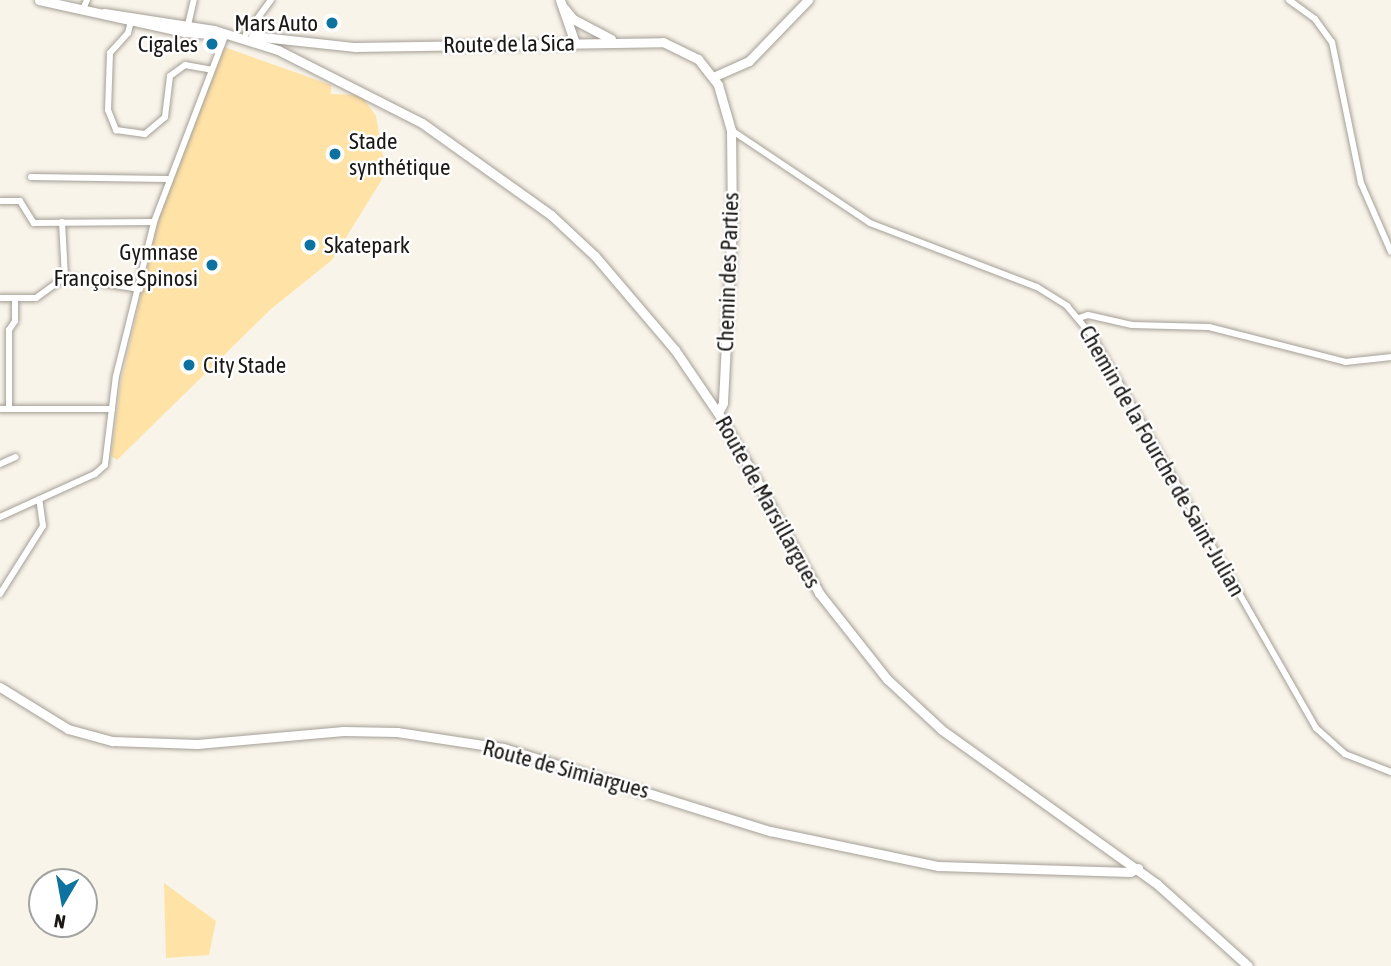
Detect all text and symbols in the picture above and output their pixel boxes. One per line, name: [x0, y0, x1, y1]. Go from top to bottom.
place label: Mars Auto: [234, 9, 318, 37]
marker: Mars Auto: [324, 15, 340, 31]
street label: Route de la Sica: [443, 29, 575, 59]
place label: Cigales: [138, 30, 198, 58]
marker: Cigales: [204, 36, 220, 52]
place label: Stade synthétique: [349, 127, 450, 181]
marker: Stade synthétique: [327, 146, 343, 162]
street label: Chemin des Parties: [711, 192, 745, 352]
place label: Skatepark: [324, 231, 410, 259]
marker: Skatepark: [302, 237, 318, 253]
place label: Gymnase Françoise Spinosi: [53, 238, 198, 292]
marker: Gymnase Françoise Spinosi: [204, 257, 220, 273]
street label: Chemin de la Fourche de Saint-Julian: [1073, 320, 1251, 602]
place label: City Stade: [203, 351, 286, 379]
marker: City Stade: [181, 357, 197, 373]
street label: Route de Marsillargues: [709, 411, 827, 593]
street label: Route de Simiargues: [480, 734, 652, 804]
north arrow: [28, 868, 98, 938]
text: N: [52, 910, 67, 934]

